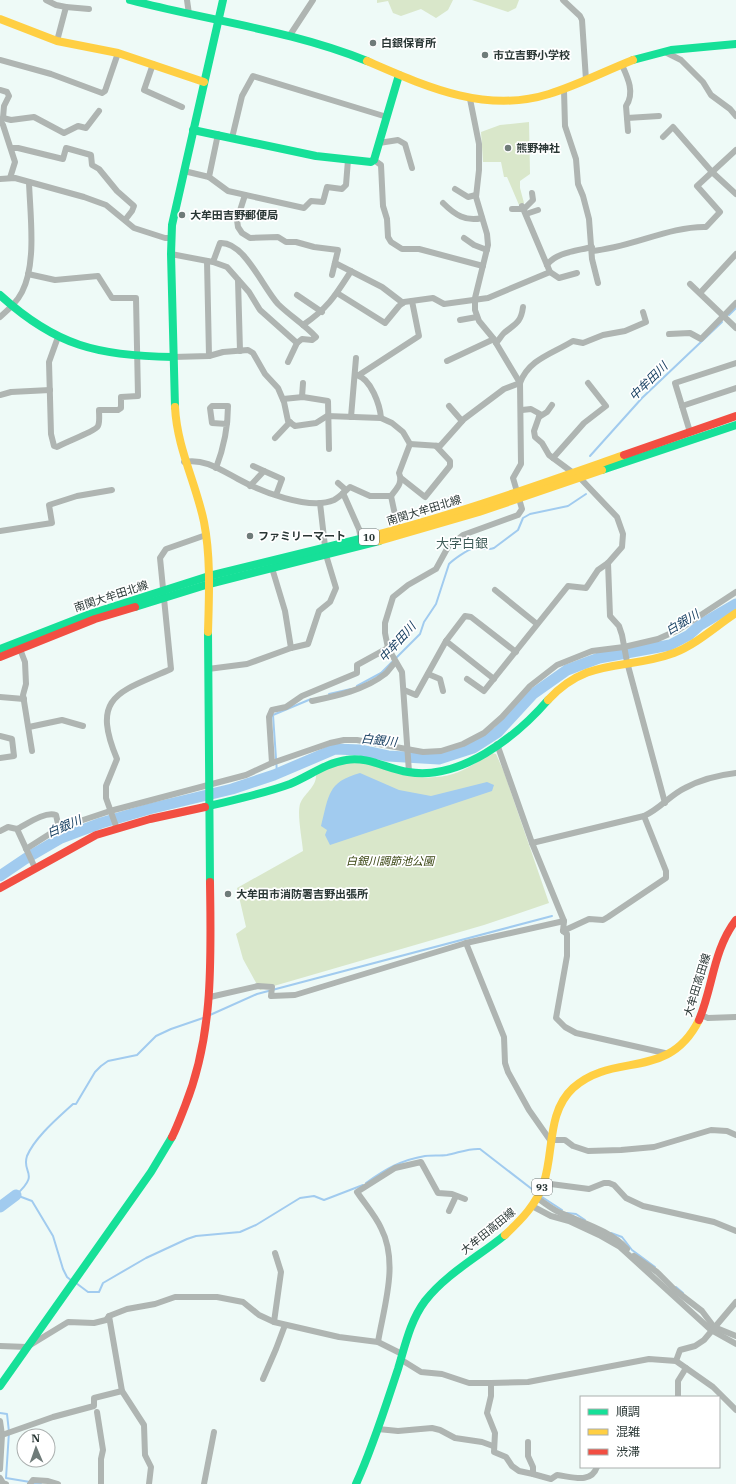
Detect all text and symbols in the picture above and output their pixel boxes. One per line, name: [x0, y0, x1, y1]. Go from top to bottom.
place label: 白銀保育所: [381, 36, 436, 50]
marker: 白銀保育所: [368, 38, 378, 48]
place label: 市立吉野小学校: [493, 48, 570, 62]
marker: 市立吉野小学校: [480, 50, 490, 60]
place label: 熊野神社: [516, 141, 560, 155]
marker: 熊野神社: [503, 143, 513, 153]
place label: 大牟田吉野郵便局: [190, 208, 278, 222]
marker: 大牟田吉野郵便局: [177, 210, 187, 220]
water label: 中牟田川: [626, 357, 672, 403]
street label: 南関大牟田北線: [385, 492, 463, 528]
place label: ファミリーマート: [258, 529, 346, 543]
road number: 10: [359, 529, 379, 545]
marker: ファミリーマート: [245, 531, 255, 541]
district label: 大字白銀: [436, 535, 488, 552]
street label: 南関大牟田北線: [72, 577, 150, 615]
water label: 白銀川: [663, 605, 703, 638]
water label: 中牟田川: [375, 618, 420, 665]
water label: 白銀川: [360, 731, 400, 750]
water label: 白銀川: [44, 811, 85, 840]
park label: 白銀川調節池公園: [346, 854, 436, 868]
place label: 大牟田市消防署吉野出張所: [236, 887, 368, 901]
marker: 大牟田市消防署吉野出張所: [223, 889, 233, 899]
street label: 大牟田高田線: [681, 951, 713, 1019]
road number: 93: [532, 1179, 552, 1195]
street label: 大牟田高田線: [458, 1205, 518, 1257]
legend: [580, 1396, 720, 1468]
text: 順調: [616, 1404, 640, 1419]
text: 混雑: [616, 1424, 640, 1439]
north arrow: [16, 1428, 56, 1468]
text: N: [31, 1431, 41, 1445]
text: 渋滞: [616, 1444, 640, 1459]

